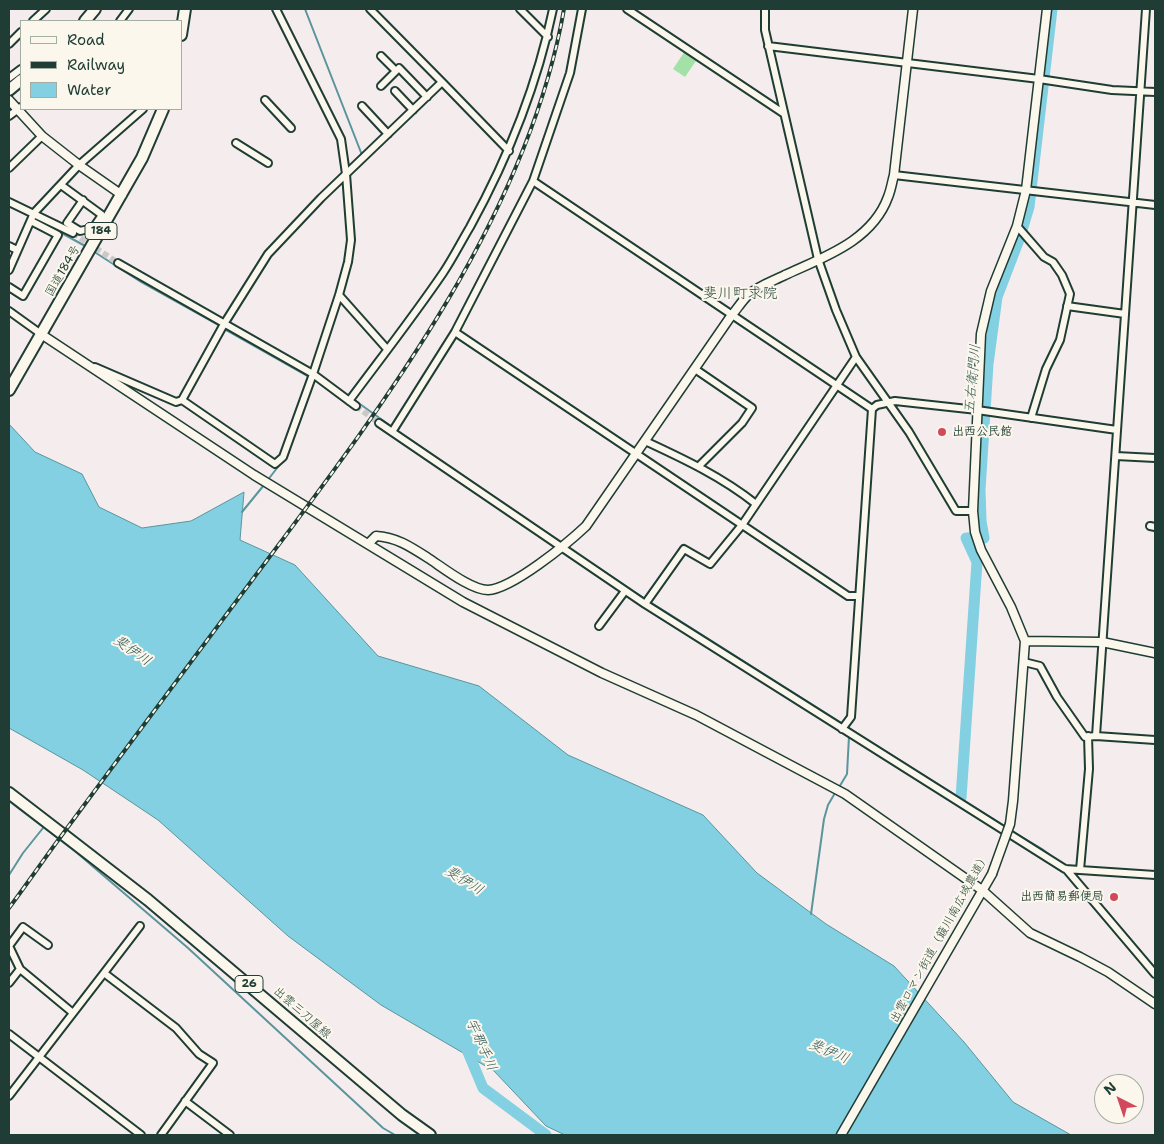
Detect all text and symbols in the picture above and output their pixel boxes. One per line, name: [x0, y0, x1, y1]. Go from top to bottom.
legend: [20, 20, 182, 110]
text: Road: [67, 30, 105, 50]
text: Railway: [67, 55, 125, 75]
text: Water: [67, 80, 111, 100]
road number: 184: [85, 222, 117, 240]
street label: 国道184号: [42, 243, 84, 299]
district label: 斐川町求院: [703, 285, 777, 303]
water label: 五右衛門川: [962, 343, 984, 415]
place label: 出西公民館: [952, 425, 1012, 439]
marker: 出西公民館: [936, 426, 948, 438]
water label: 斐伊川: [110, 632, 154, 670]
street label: 出雲ロマン街道（簸川南広域農道）: [887, 851, 993, 1025]
water label: 斐伊川: [442, 863, 486, 899]
place label: 出西簡易郵便局: [1020, 890, 1104, 904]
marker: 出西簡易郵便局: [1108, 891, 1120, 903]
road number: 26: [235, 976, 263, 992]
street label: 出雲三刀屋線: [270, 984, 334, 1042]
water label: 宇那手川: [462, 1016, 500, 1074]
water label: 斐伊川: [806, 1036, 852, 1068]
north arrow: [1094, 1074, 1144, 1124]
text: N: [1100, 1078, 1120, 1099]

